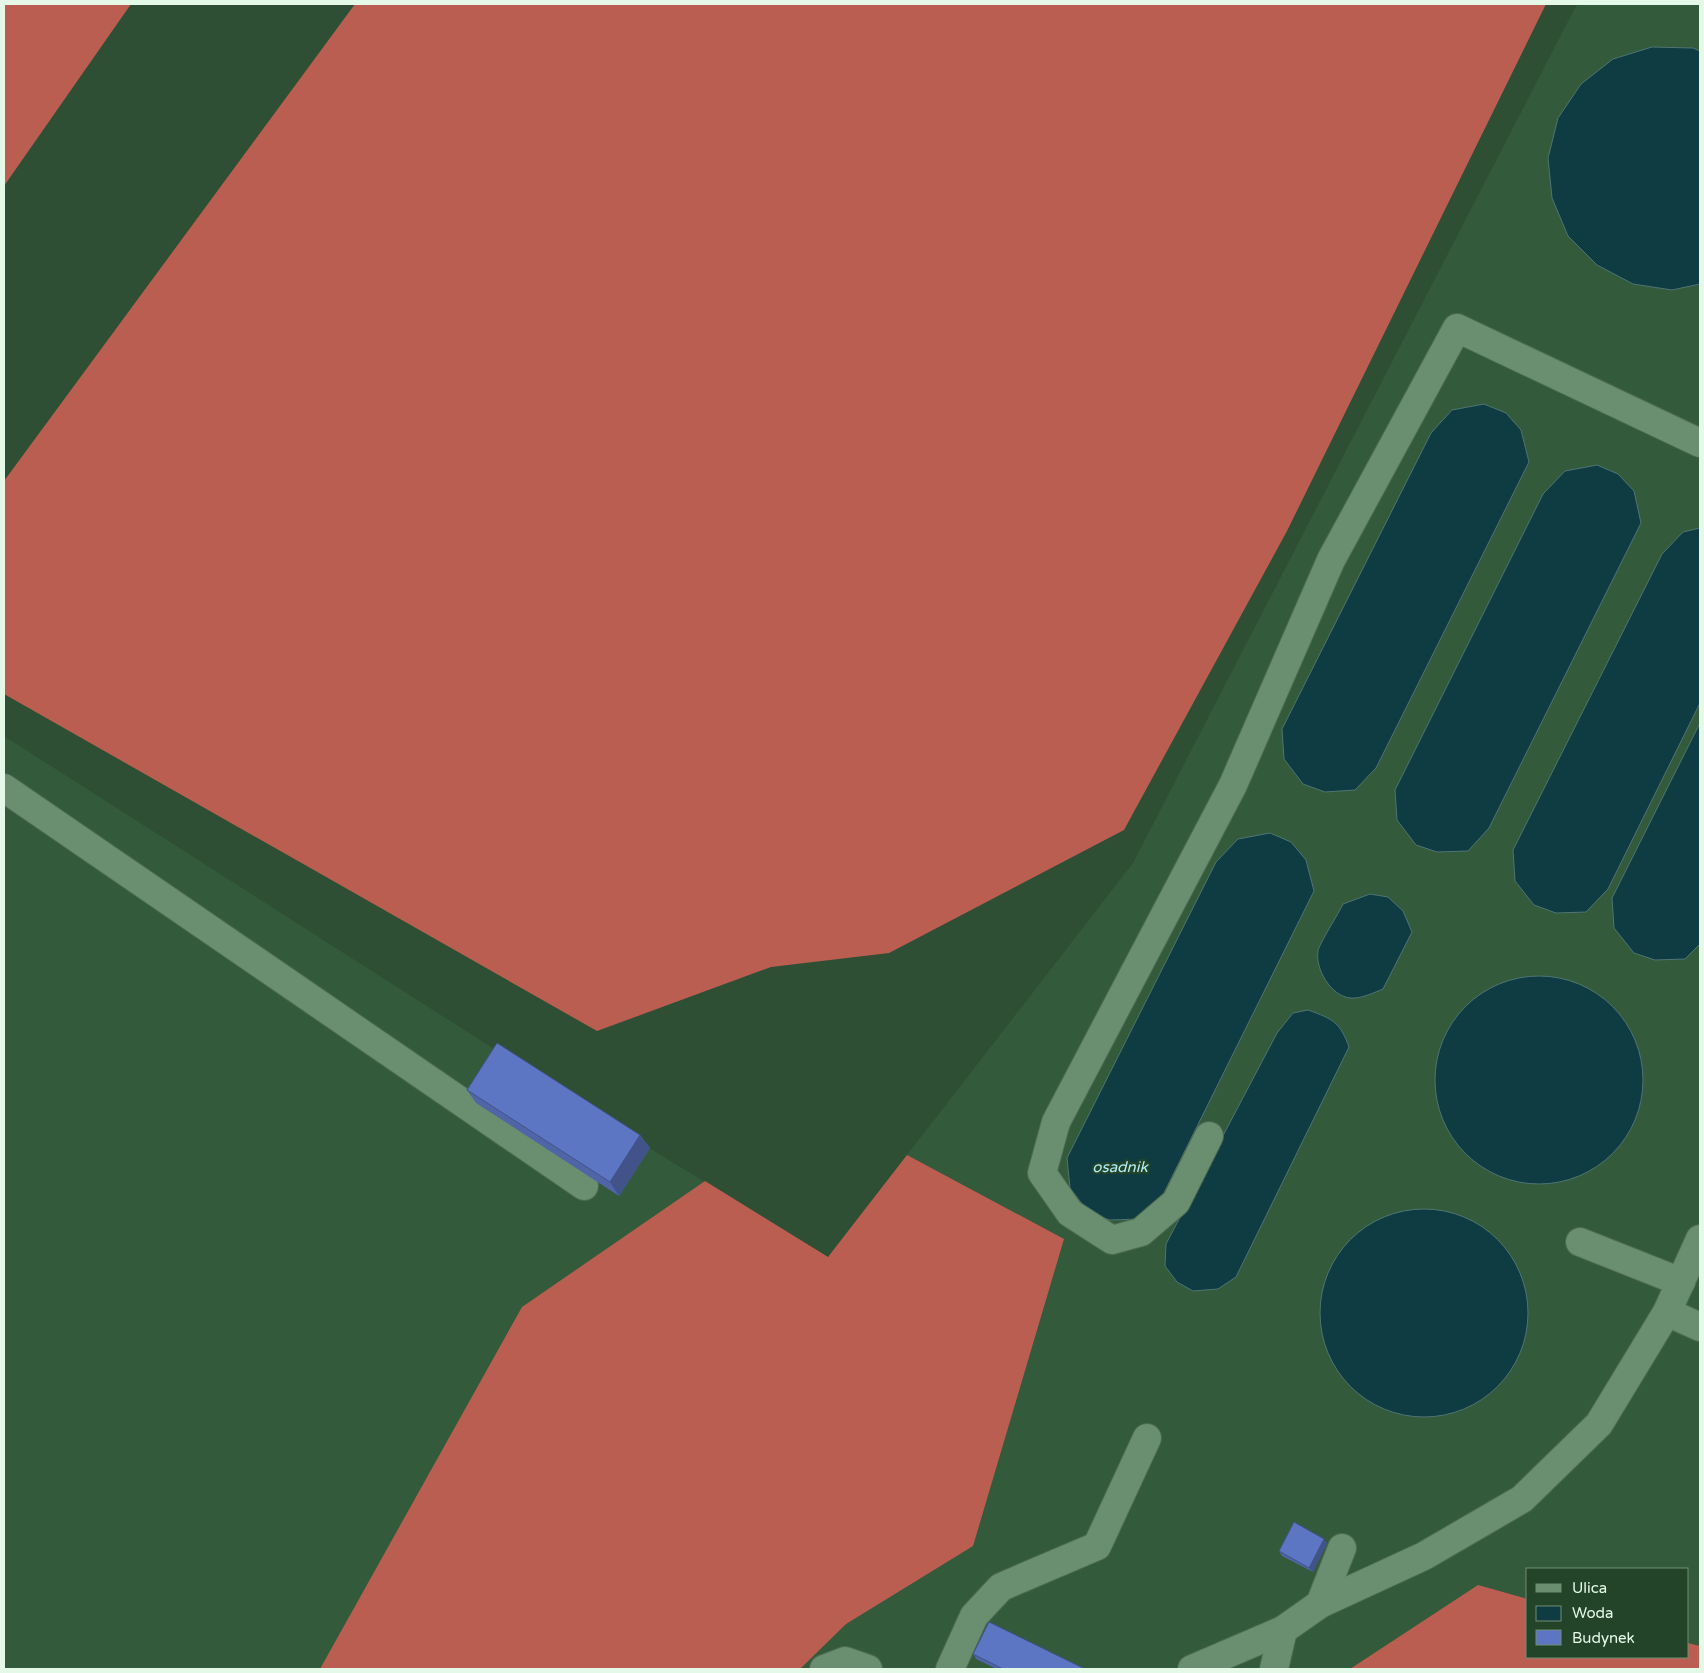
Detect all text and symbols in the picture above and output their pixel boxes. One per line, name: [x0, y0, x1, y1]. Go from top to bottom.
water label: osadnik: [1092, 1158, 1149, 1176]
legend: [1526, 1568, 1689, 1658]
text: Ulica: [1572, 1579, 1607, 1597]
text: Woda: [1572, 1604, 1614, 1622]
text: Budynek: [1572, 1629, 1635, 1647]

